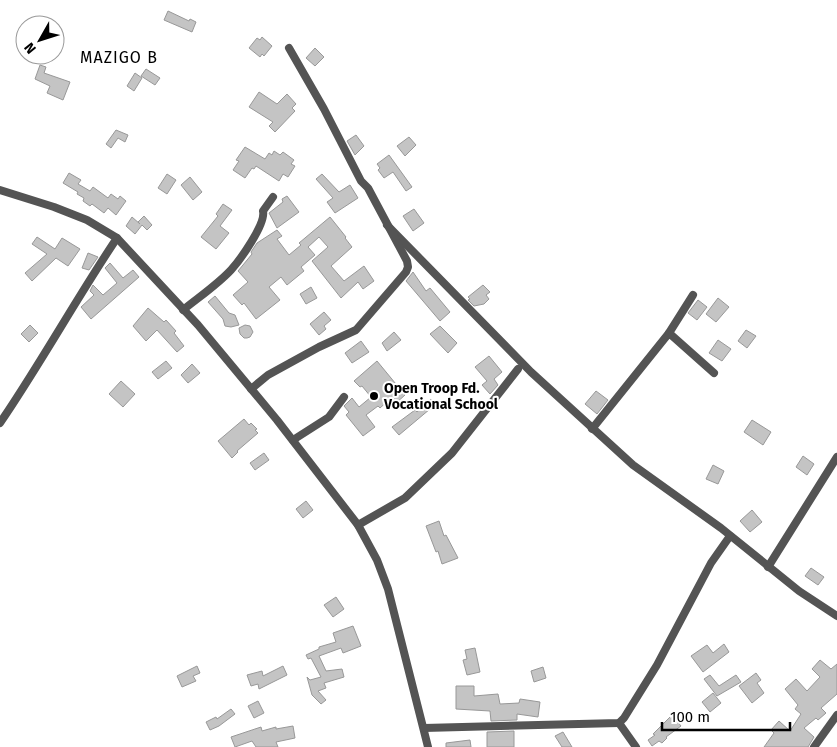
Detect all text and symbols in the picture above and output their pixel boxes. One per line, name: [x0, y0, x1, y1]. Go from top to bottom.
north arrow: [15, 15, 65, 65]
text: N: [21, 39, 40, 57]
district label: MAZIGO B: [80, 48, 158, 67]
place label: Open Troop Fd. Vocational School: [383, 380, 499, 413]
marker: Open Troop Fd. Vocational School: [368, 390, 380, 402]
scale bar: [662, 700, 790, 732]
text: 100 m: [670, 708, 710, 726]

